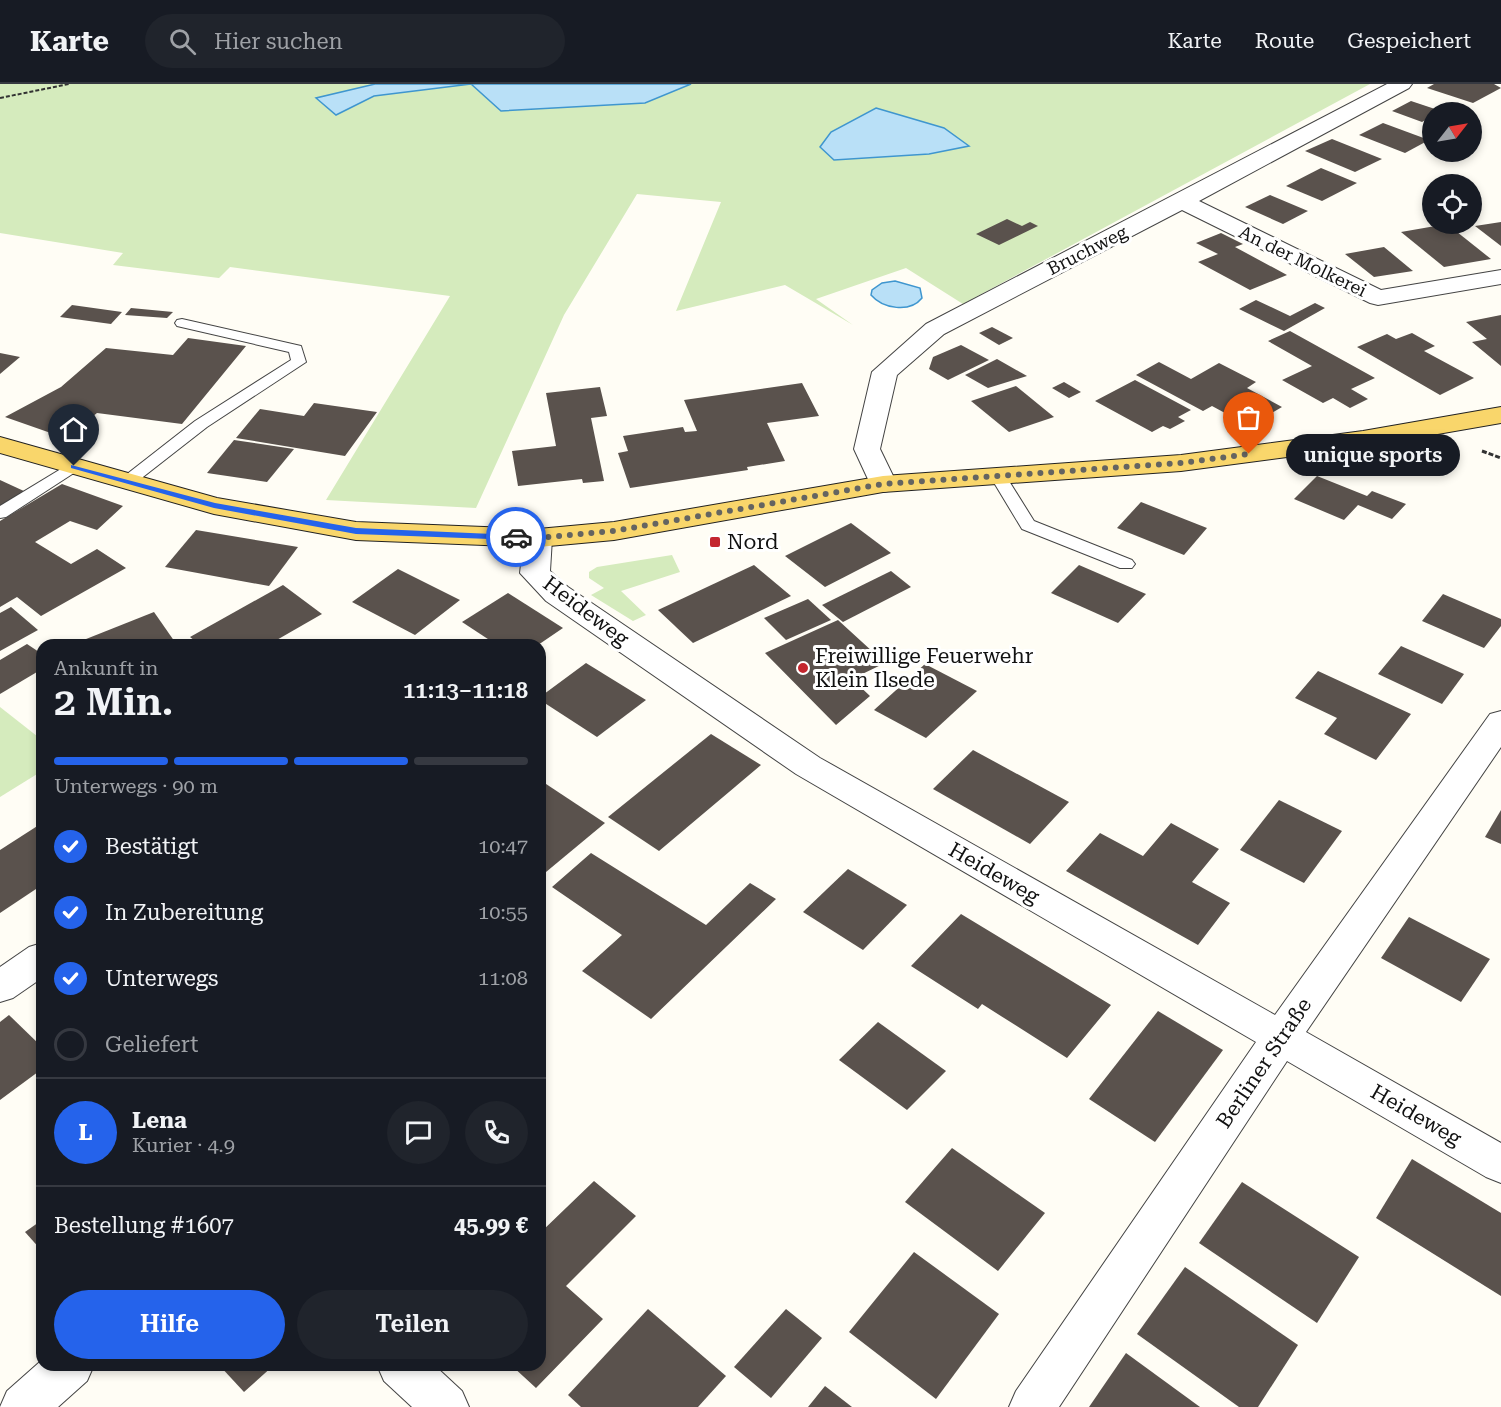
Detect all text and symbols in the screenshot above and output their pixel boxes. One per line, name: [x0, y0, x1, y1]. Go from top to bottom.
search box: [145, 14, 565, 68]
text: Karte: [30, 25, 109, 58]
icon: search: [166, 25, 199, 58]
text: Hier suchen: [214, 29, 343, 54]
text: Karte: [1167, 29, 1222, 53]
text: Route: [1255, 29, 1314, 53]
text: Gespeichert: [1347, 29, 1471, 53]
north arrow: [1422, 102, 1482, 162]
map controls: [1422, 102, 1482, 234]
button: locate: [1422, 174, 1482, 234]
street label: Bruchweg: [1044, 221, 1131, 279]
street label: An der Molkerei: [1236, 221, 1370, 301]
pin: [1223, 392, 1274, 454]
icon: bag: [1232, 401, 1265, 434]
pin: [48, 404, 99, 466]
icon: home: [57, 413, 90, 446]
callout: unique sports: [1285, 433, 1459, 475]
text: unique sports: [1304, 443, 1442, 467]
courier: [486, 507, 546, 567]
icon: car: [500, 521, 533, 554]
place label: Nord: [727, 530, 779, 554]
marker: Nord: [708, 535, 722, 549]
street label: Heideweg: [539, 571, 633, 651]
place label: Freiwillige Feuerwehr Klein Ilsede: [815, 644, 1034, 692]
text: Ankunft in: [54, 656, 158, 680]
marker: Freiwillige Feuerwehr Klein Ilsede: [796, 661, 810, 675]
text: 11:13–11:18: [403, 678, 528, 703]
text: 2 Min.: [54, 679, 173, 725]
text: Unterwegs · 90 m: [54, 774, 218, 798]
icon: check: [54, 830, 87, 863]
text: Bestätigt: [105, 834, 198, 859]
text: 10:47: [478, 834, 528, 858]
street label: Heideweg: [944, 837, 1044, 909]
icon: check: [54, 896, 87, 929]
text: In Zubereitung: [105, 900, 263, 925]
text: 10:55: [478, 900, 528, 924]
icon: check: [54, 962, 87, 995]
text: Unterwegs: [105, 966, 219, 991]
text: 11:08: [478, 966, 528, 990]
street label: Berliner Straße: [1212, 993, 1316, 1133]
text: Geliefert: [105, 1032, 198, 1057]
street label: Heideweg: [1366, 1079, 1466, 1151]
button: chat: [387, 1101, 450, 1164]
button: phone: [465, 1101, 528, 1164]
text: Lena: [132, 1108, 187, 1133]
text: L: [78, 1120, 93, 1145]
text: Kurier · 4.9: [132, 1133, 235, 1157]
text: Bestellung #1607: [54, 1213, 234, 1238]
text: 45.99 €: [454, 1213, 528, 1238]
button: Hilfe: [54, 1290, 285, 1359]
button: Teilen: [297, 1290, 528, 1359]

